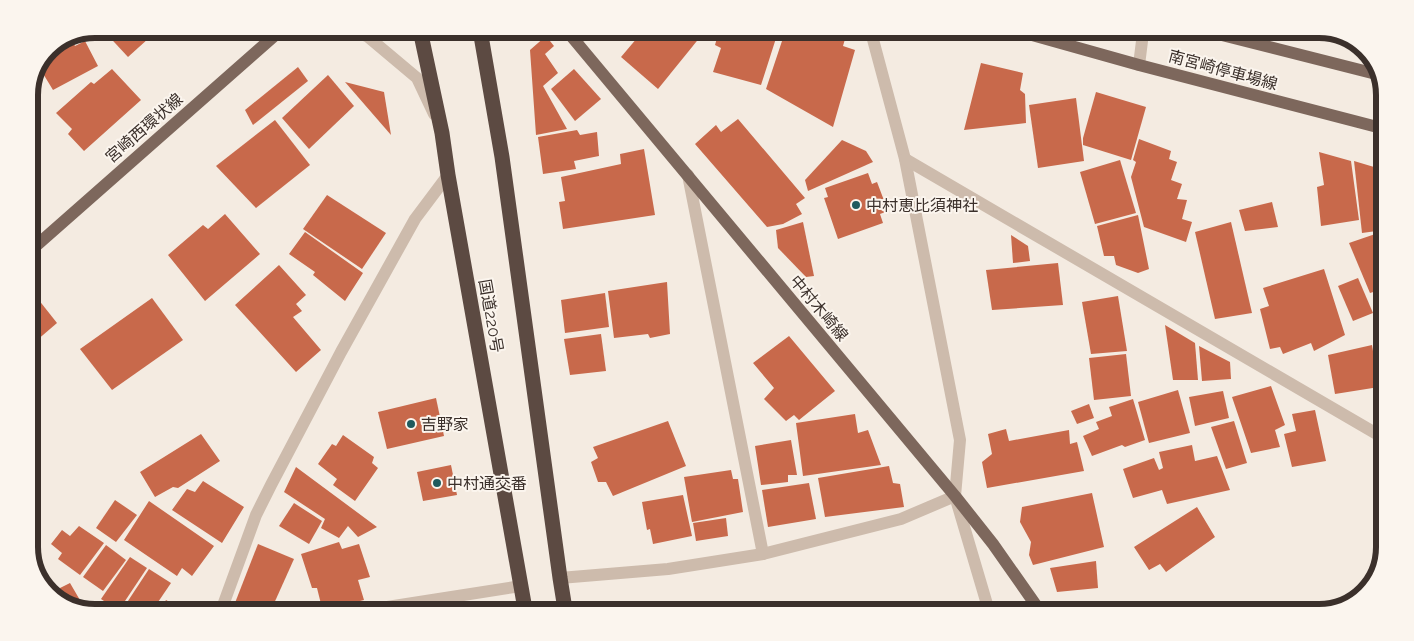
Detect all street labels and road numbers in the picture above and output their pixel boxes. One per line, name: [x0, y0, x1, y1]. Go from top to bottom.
street label: 南宮崎停車場線: [1166, 46, 1280, 94]
street label: 宮崎西環状線: [102, 89, 186, 167]
street label: 中村木崎線: [786, 271, 852, 345]
street label: 国道220号: [475, 278, 507, 354]

